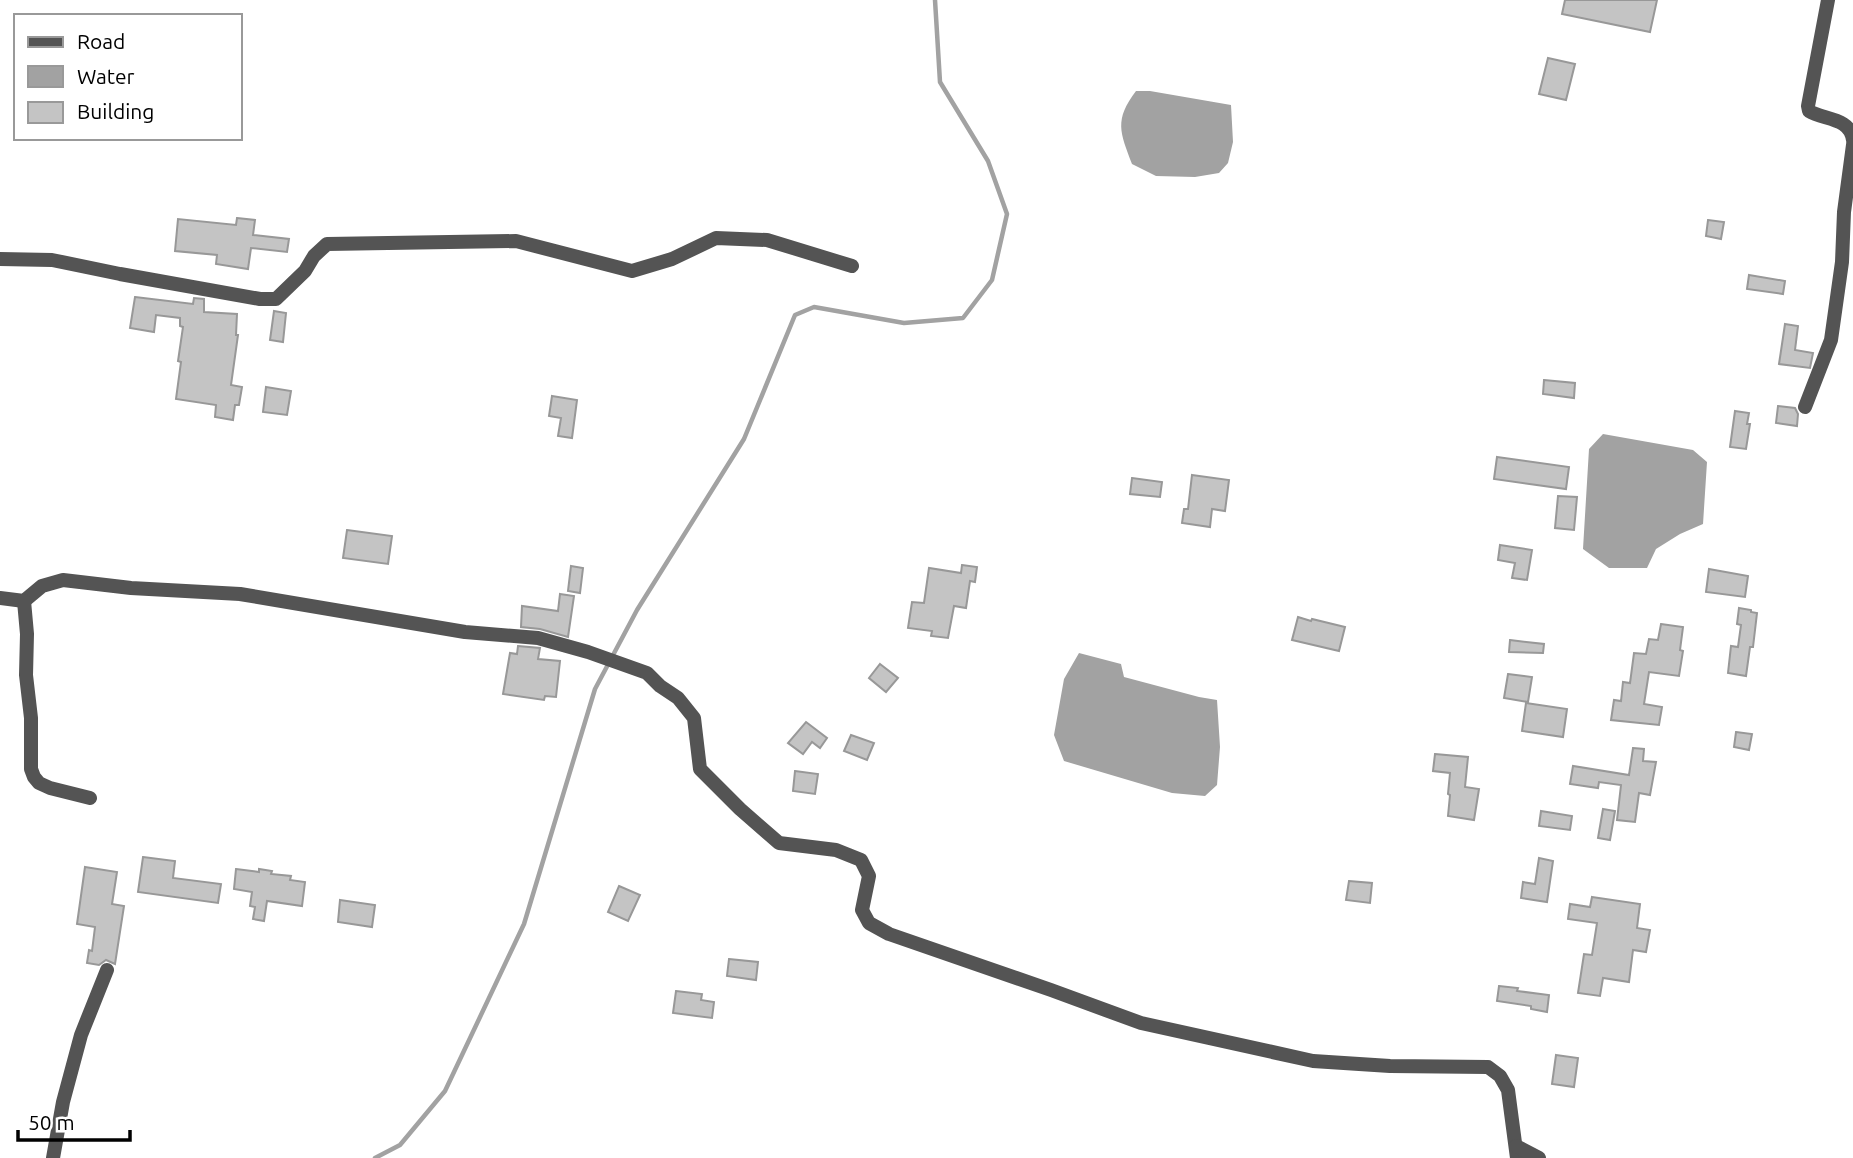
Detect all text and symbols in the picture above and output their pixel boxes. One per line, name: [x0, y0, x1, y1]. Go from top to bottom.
legend: [14, 14, 242, 140]
text: Road: [77, 29, 125, 53]
text: Water: [77, 64, 135, 88]
text: Building: [77, 99, 154, 123]
scale bar: [18, 1098, 130, 1142]
text: 50 m: [28, 1110, 75, 1134]

